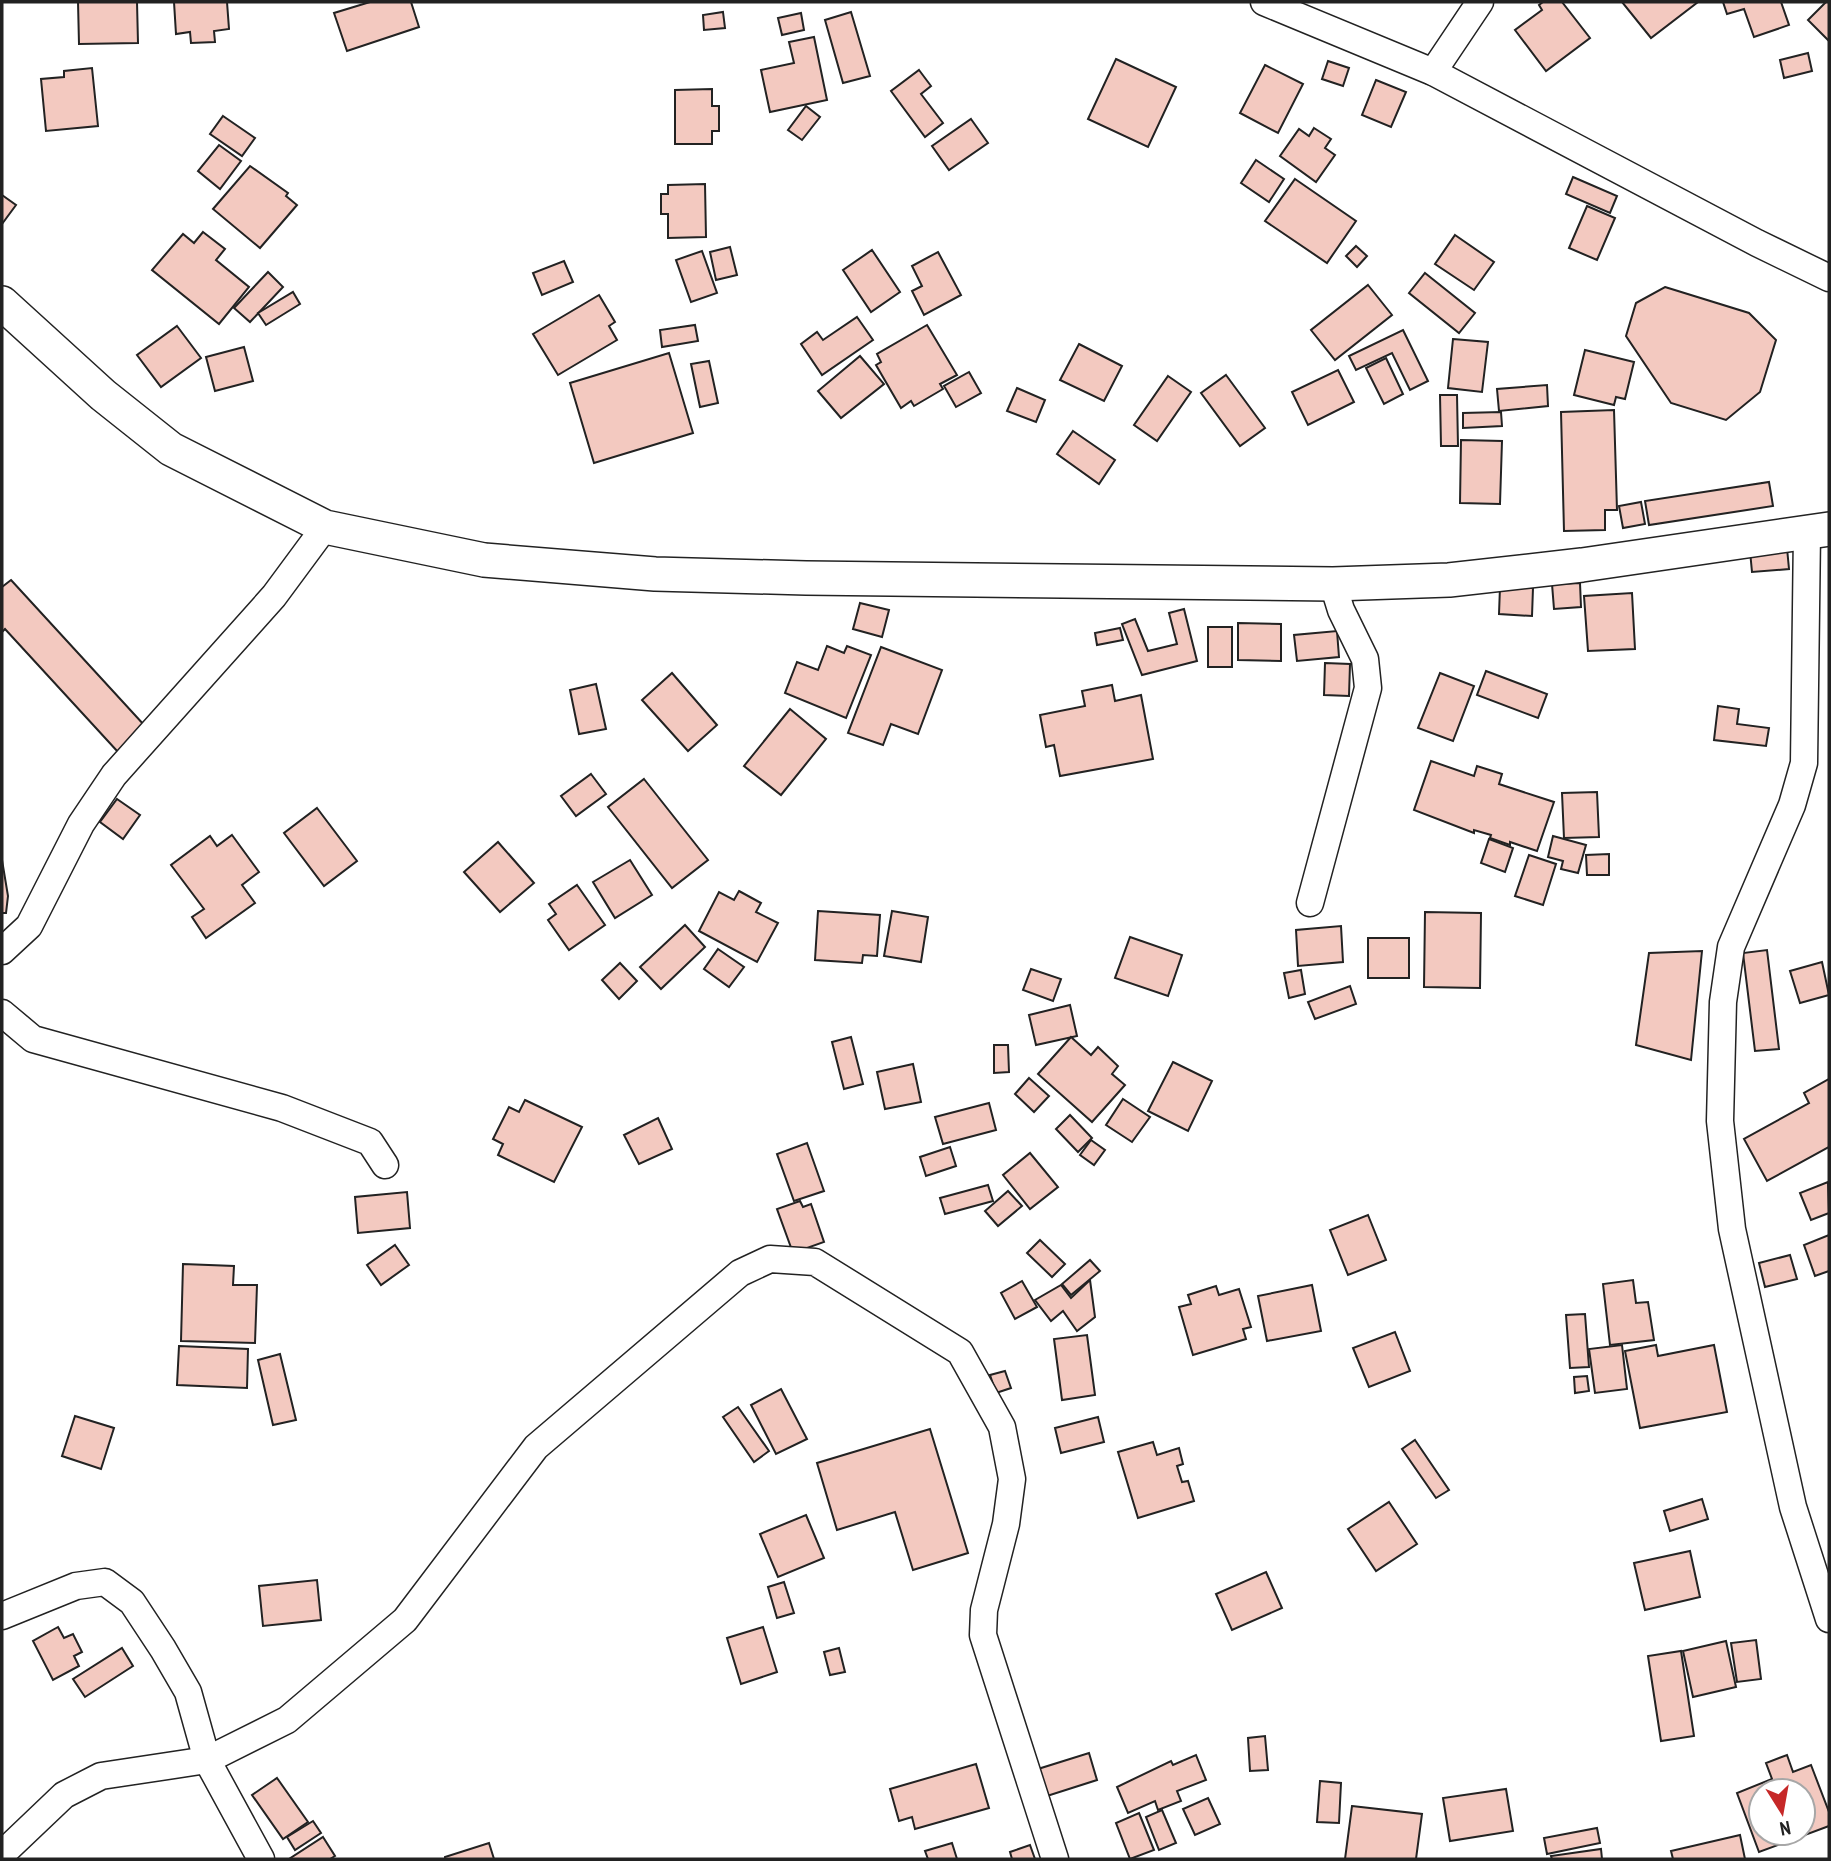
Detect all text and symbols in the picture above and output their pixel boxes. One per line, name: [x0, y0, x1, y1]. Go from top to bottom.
north arrow: [1747, 1777, 1817, 1847]
text: N: [1778, 1816, 1793, 1841]

